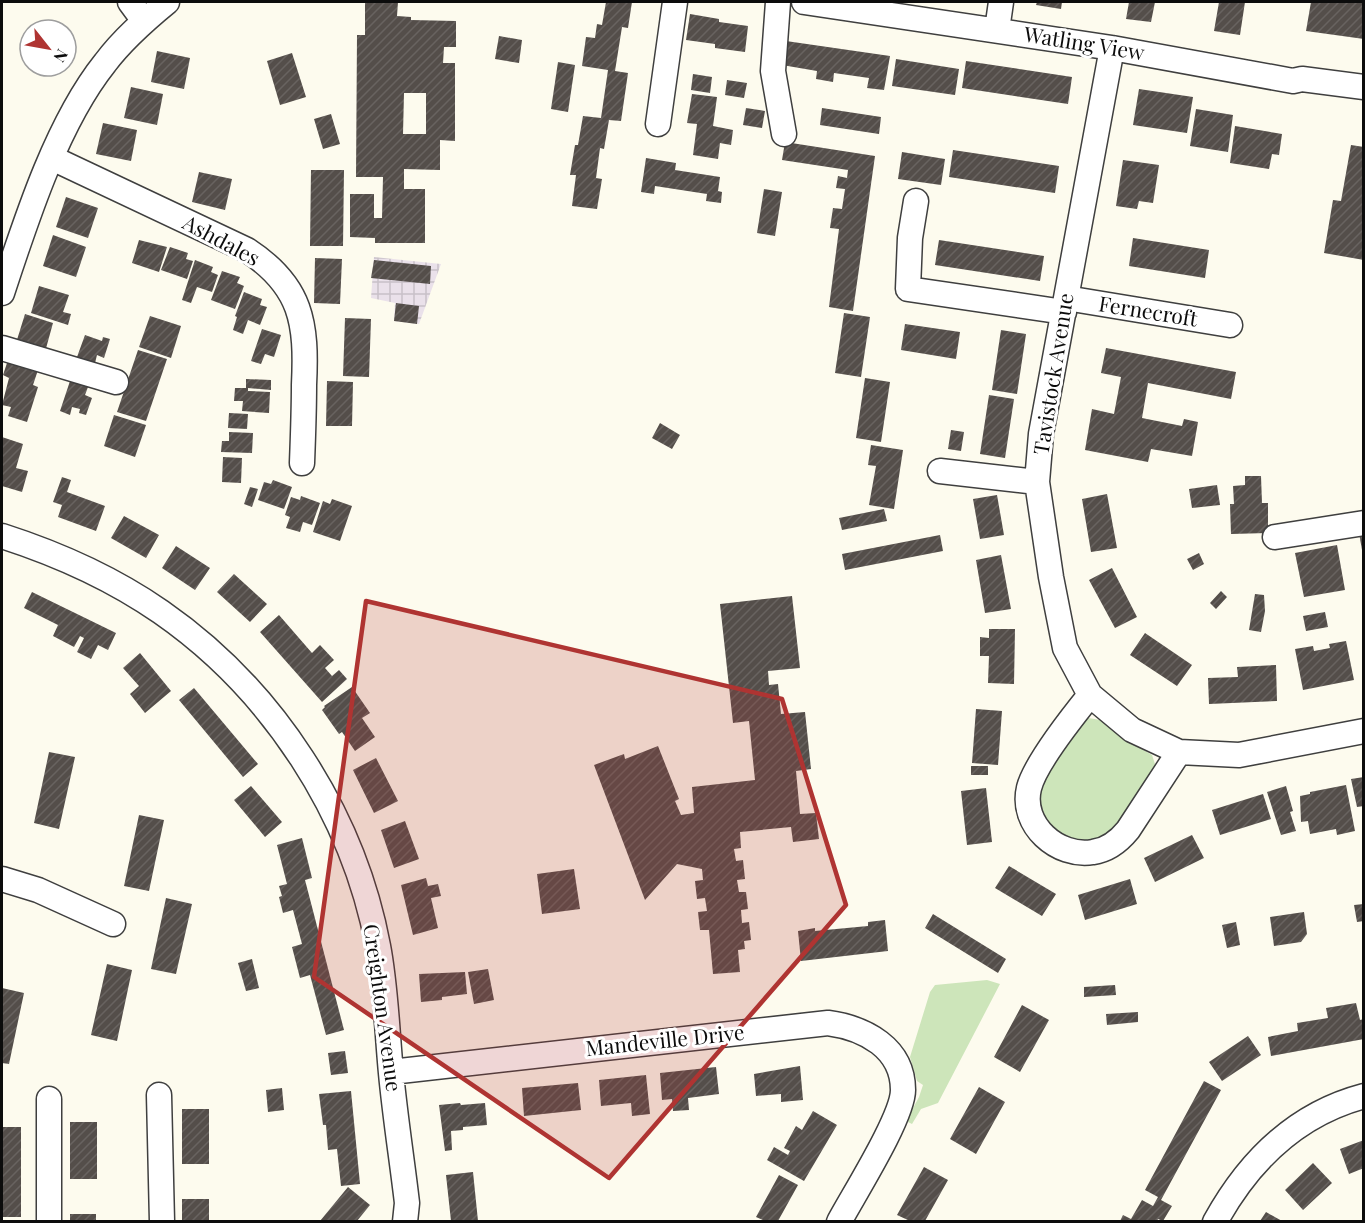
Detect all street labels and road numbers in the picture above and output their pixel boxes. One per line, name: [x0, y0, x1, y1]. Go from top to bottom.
street label: Watling View: [1021, 19, 1147, 65]
street label: Ashdales: [178, 207, 265, 271]
street label: Fernecroft: [1097, 288, 1200, 332]
street label: Tavistock Avenue: [1025, 291, 1079, 456]
street label: Creighton Avenue: [358, 922, 410, 1093]
street label: Mandeville Drive: [584, 1017, 746, 1061]

